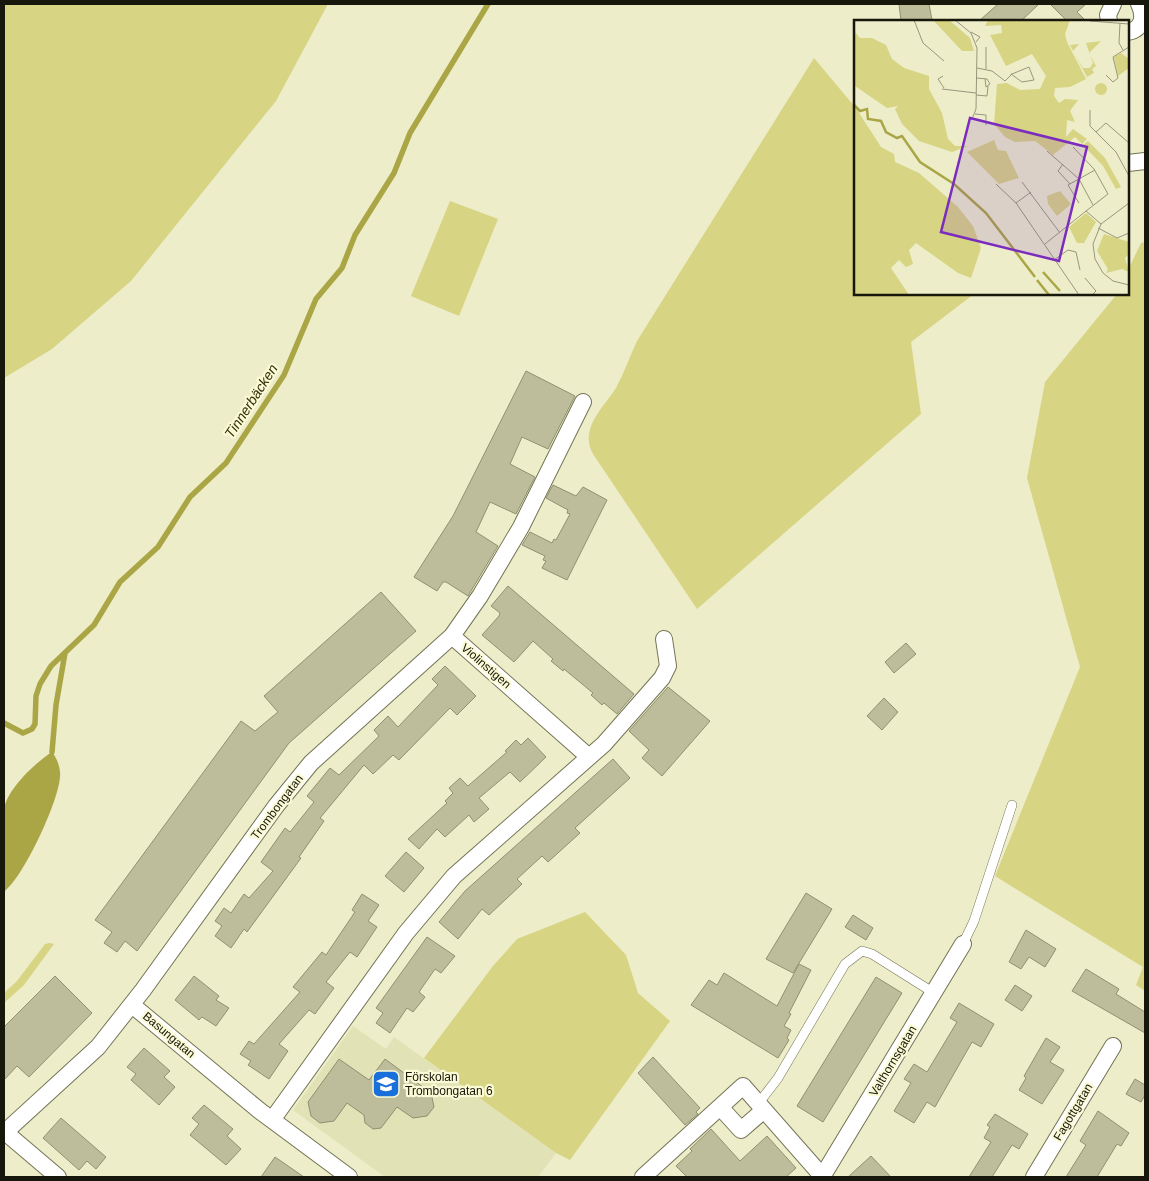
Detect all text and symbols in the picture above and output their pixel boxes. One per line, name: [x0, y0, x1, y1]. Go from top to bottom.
inset map: [854, 20, 1129, 295]
water label: Tinnerbäcken: [221, 361, 281, 441]
street label: Violinstigen: [458, 641, 514, 691]
street label: Trombongatan: [248, 772, 306, 842]
street label: Basungatan: [140, 1009, 198, 1061]
street label: Valthornsgatan: [866, 1023, 920, 1099]
school or university icon: Förskolan Trombongatan 6: [371, 1069, 401, 1099]
place label: Förskolan Trombongatan 6: [405, 1070, 493, 1098]
street label: Fagottgatan: [1051, 1081, 1095, 1143]

